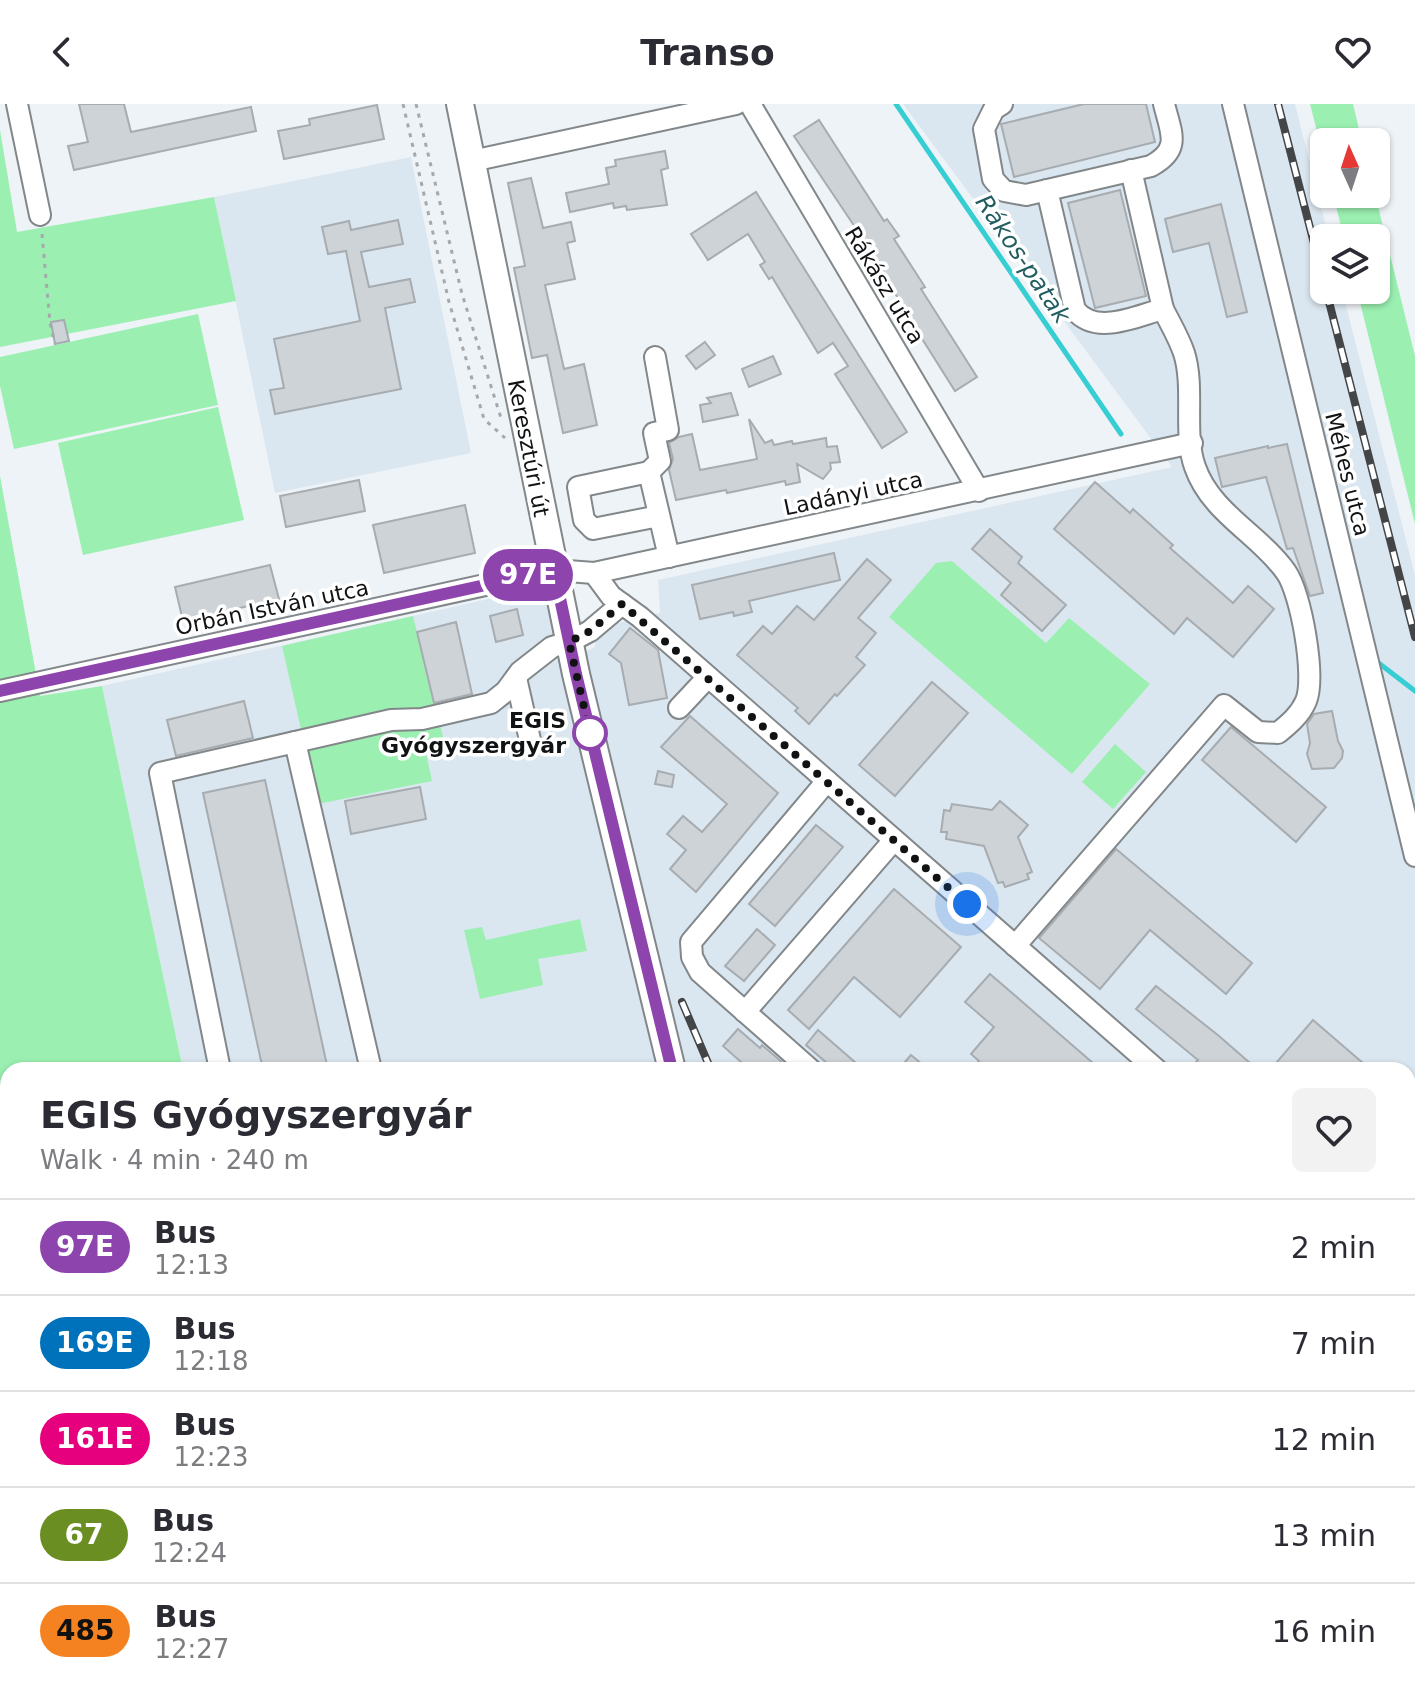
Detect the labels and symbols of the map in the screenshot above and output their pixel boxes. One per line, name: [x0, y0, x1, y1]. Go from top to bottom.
north arrow: [1310, 128, 1390, 208]
water label: Rákos-patak: [970, 189, 1077, 330]
street label: Rákász utca: [840, 222, 929, 348]
street label: Keresztúri út: [503, 377, 554, 519]
street label: Méhes utca: [1320, 410, 1375, 539]
street label: Ladányi utca: [781, 467, 925, 520]
line badge: 97E: [482, 549, 574, 601]
street label: Orbán István utca: [173, 575, 371, 640]
place label: EGIS Gyógyszergyár: [381, 708, 566, 758]
marker: EGIS Gyógyszergyár: [573, 716, 607, 750]
your location: [947, 884, 987, 924]

